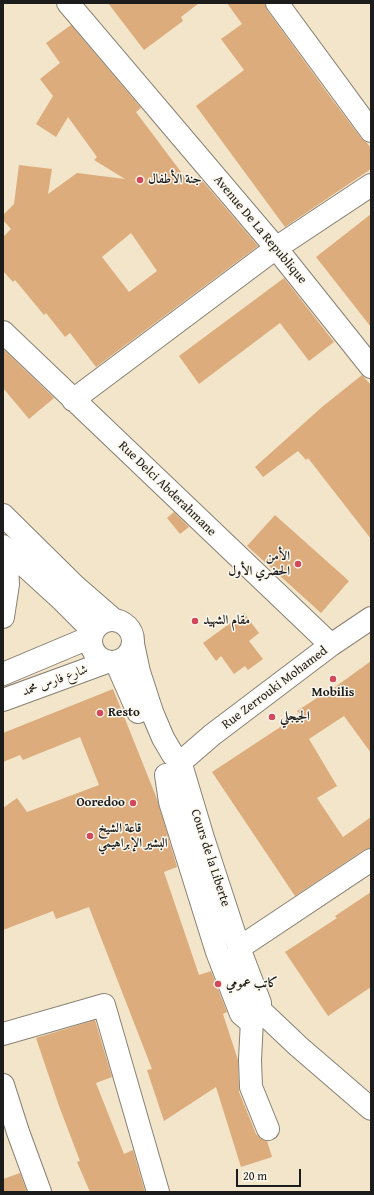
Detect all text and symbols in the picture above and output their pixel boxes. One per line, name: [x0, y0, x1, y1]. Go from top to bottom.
place label: جنة الأطفال: [148, 172, 202, 188]
street label: Avenue De La Republique: [210, 173, 310, 287]
marker: جنة الأطفال: [135, 175, 145, 185]
street label: Rue Delci Abderahmane: [115, 438, 219, 540]
place label: الأمن الحضري الأول: [228, 549, 290, 580]
marker: الأمن الحضري الأول: [293, 559, 303, 569]
place label: مقام الشهيد: [203, 613, 250, 629]
marker: مقام الشهيد: [190, 616, 200, 626]
street label: Rue Zerrouki Mohamed: [219, 643, 331, 733]
street label: شارع فارس محمد: [20, 662, 90, 700]
marker: Mobilis: [328, 674, 338, 684]
place label: Mobilis: [312, 685, 354, 701]
place label: Resto: [108, 705, 140, 721]
marker: Resto: [95, 708, 105, 718]
place label: الجيجلي: [280, 709, 310, 725]
marker: الجيجلي: [267, 712, 277, 722]
place label: Ooredoo: [76, 795, 125, 811]
marker: Ooredoo: [128, 798, 138, 808]
street label: Cours de la Liberte: [187, 807, 233, 909]
place label: قاعة الشيخ البشير الإبراهيمي: [98, 821, 168, 852]
marker: قاعة الشيخ البشير الإبراهيمي: [85, 831, 95, 841]
place label: كاتب عمومي: [226, 976, 278, 992]
marker: كاتب عمومي: [213, 979, 223, 989]
scale bar: [238, 1161, 303, 1187]
text: 20 m: [243, 1167, 267, 1184]

